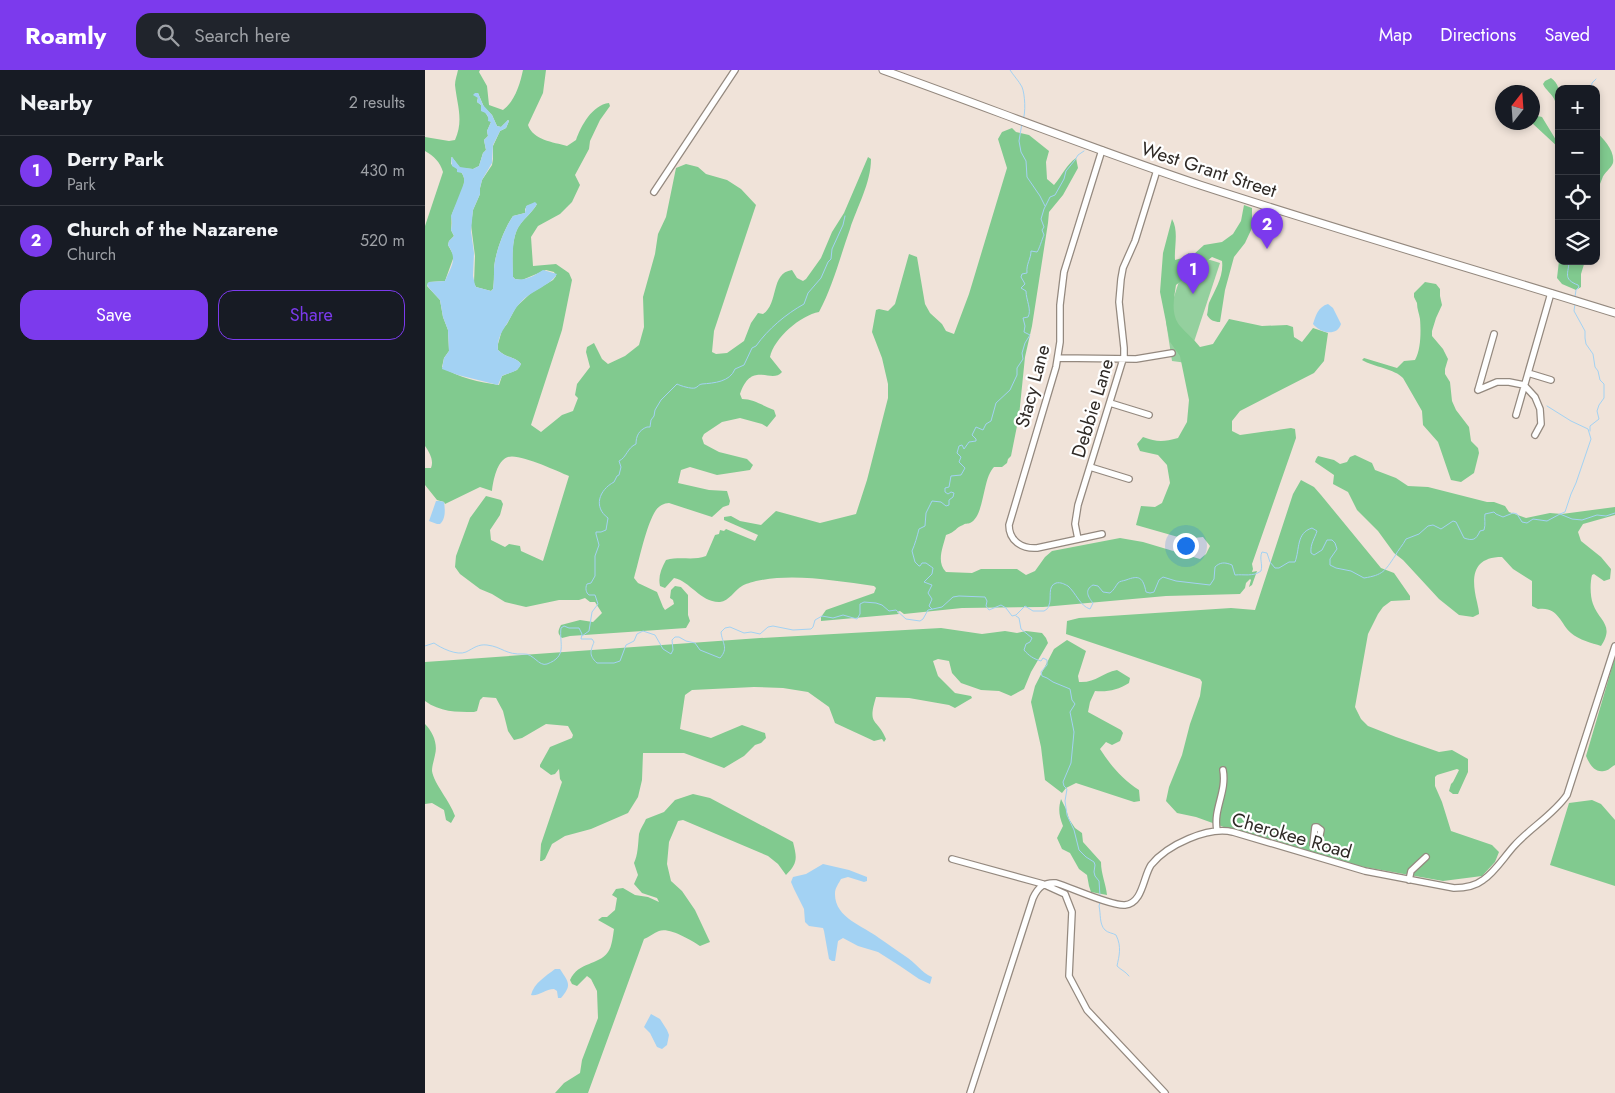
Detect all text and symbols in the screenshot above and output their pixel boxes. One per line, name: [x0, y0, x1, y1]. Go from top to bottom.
search box: [136, 13, 486, 58]
text: Roamly: [25, 18, 106, 53]
icon: search: [154, 21, 182, 49]
text: Search here: [194, 22, 290, 49]
text: Map: [1379, 22, 1412, 48]
text: Directions: [1440, 22, 1516, 48]
text: Saved: [1544, 22, 1590, 48]
north arrow: [1495, 85, 1540, 130]
map controls: [1555, 85, 1600, 265]
button: +: [1555, 85, 1600, 130]
text: Nearby: [20, 88, 92, 118]
text: 2 results: [349, 91, 405, 114]
button: −: [1555, 130, 1600, 175]
street label: West Grant Street: [1138, 135, 1280, 204]
text: Derry Park: [67, 146, 164, 173]
text: 1: [32, 159, 40, 182]
text: 430 m: [360, 159, 405, 182]
text: Park: [67, 173, 96, 196]
button: locate: [1555, 175, 1600, 220]
pin: 2: [1251, 208, 1283, 249]
text: Church of the Nazarene: [67, 216, 278, 243]
button: layers: [1555, 220, 1600, 265]
text: 2: [31, 229, 41, 252]
text: 520 m: [360, 229, 405, 252]
text: Church: [67, 243, 116, 266]
pin: 1: [1177, 253, 1209, 294]
button: Save: [20, 290, 208, 340]
button: Share: [218, 290, 405, 340]
street label: Stacy Lane: [1008, 342, 1057, 431]
street label: Debbie Lane: [1065, 355, 1120, 461]
your location: [1173, 533, 1199, 559]
street label: Cherokee Road: [1229, 805, 1355, 866]

